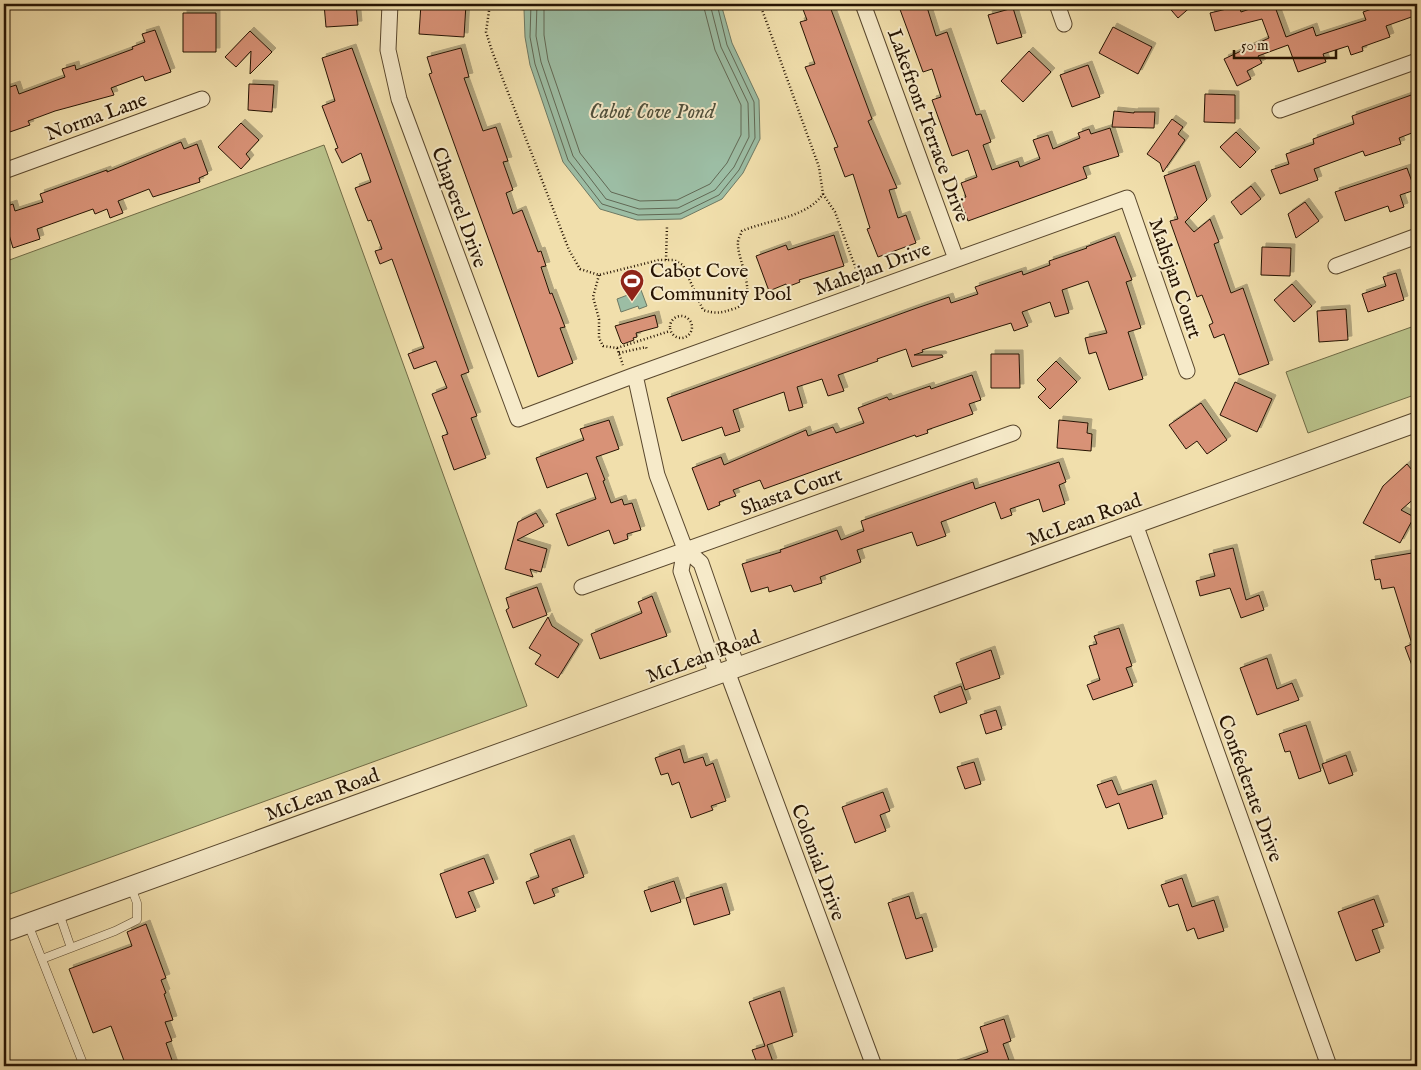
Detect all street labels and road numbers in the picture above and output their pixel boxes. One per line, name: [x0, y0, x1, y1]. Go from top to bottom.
street label: Lakefront Terrace Drive: [881, 25, 974, 226]
street label: Norma Lane: [42, 88, 151, 147]
street label: Chaperel Drive: [425, 144, 492, 271]
street label: Mahejan Court: [1142, 215, 1207, 342]
street label: Mahejan Drive: [811, 237, 934, 302]
street label: Shasta Court: [737, 462, 846, 522]
street label: McLean Road: [1024, 488, 1145, 553]
street label: McLean Road: [643, 625, 764, 690]
street label: Confederate Drive: [1211, 711, 1288, 866]
street label: McLean Road: [262, 763, 383, 828]
street label: Colonial Drive: [785, 801, 850, 924]

